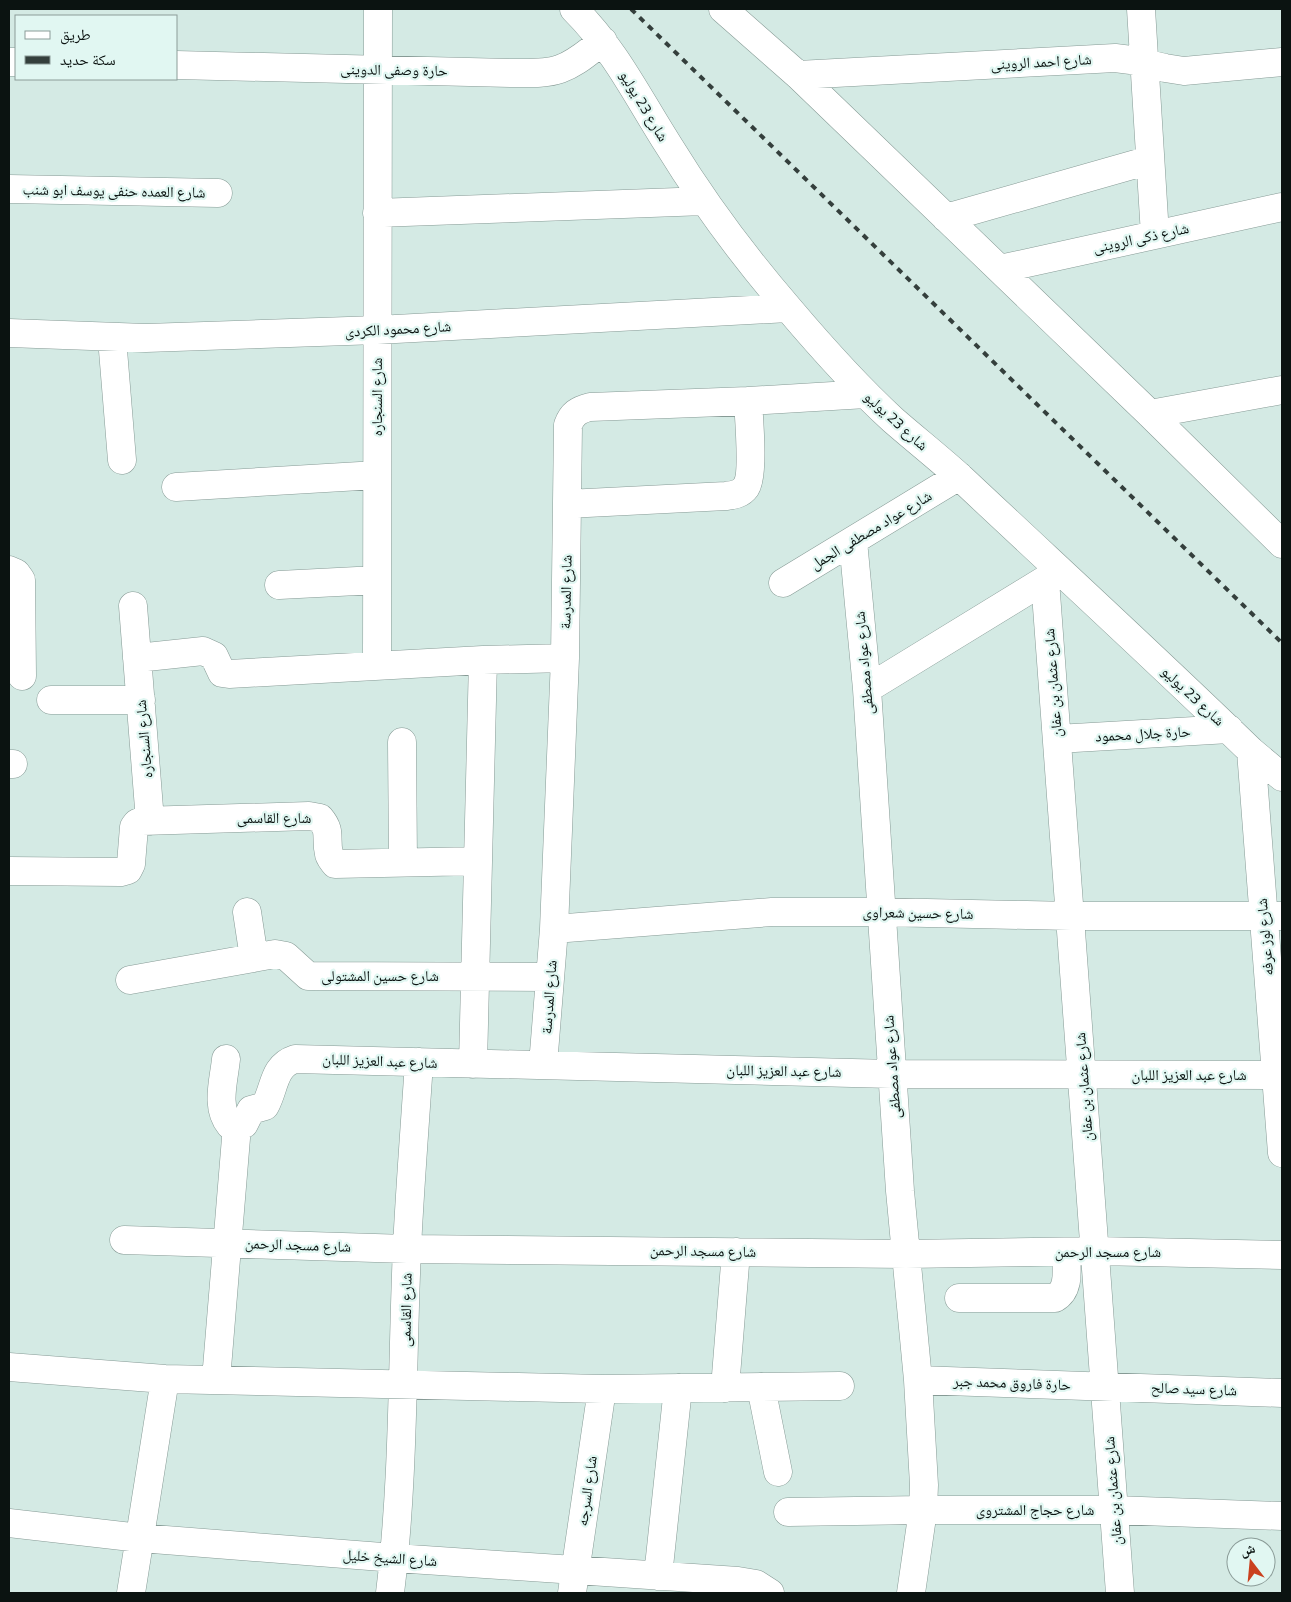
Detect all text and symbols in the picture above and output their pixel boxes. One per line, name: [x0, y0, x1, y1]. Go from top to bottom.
legend: [15, 15, 178, 80]
text: طريق: [60, 23, 91, 46]
street label: شارع احمد الروينى: [990, 47, 1092, 76]
text: سكة حديد: [60, 48, 116, 71]
street label: حارة وصفى الدوينى: [340, 57, 448, 82]
street label: شارع 23 يوليو: [614, 66, 675, 146]
street label: شارع العمده حنفى يوسف ابو شنب: [22, 177, 206, 204]
street label: شارع ذكى الروينى: [1091, 216, 1191, 259]
street label: شارع محمود الكردى: [344, 314, 452, 343]
street label: شارع السنجاره: [365, 358, 388, 436]
street label: شارع 23 يوليو: [859, 385, 934, 456]
street label: شارع عواد مصطفى الجمل: [805, 484, 936, 575]
street label: شارع المدرسة: [553, 555, 578, 629]
street label: شارع عواد مصطفى: [848, 610, 879, 716]
street label: شارع عثمان بن عفان: [1037, 628, 1068, 738]
street label: شارع 23 يوليو: [1156, 660, 1230, 731]
street label: شارع السنجاره: [129, 699, 158, 779]
street label: حارة جلال محمود: [1095, 719, 1192, 747]
street label: شارع القاسمى: [237, 806, 311, 829]
street label: شارع لوز عرفه: [1250, 897, 1279, 977]
street label: شارع حسين شعراوى: [862, 900, 974, 925]
street label: شارع المدرسة: [534, 959, 563, 1035]
street label: شارع حسين المشتولى: [321, 964, 439, 987]
street label: شارع عواد مصطفى: [876, 1014, 907, 1119]
street label: شارع عثمان بن عفان: [1068, 1032, 1099, 1142]
street label: شارع عبد العزيز اللبان: [322, 1047, 438, 1074]
street label: شارع عبد العزيز اللبان: [726, 1058, 842, 1083]
street label: شارع عبد العزيز اللبان: [1131, 1063, 1247, 1086]
street label: شارع مسجد الرحمن: [244, 1231, 352, 1258]
street label: شارع مسجد الرحمن: [650, 1238, 756, 1263]
street label: شارع مسجد الرحمن: [1055, 1240, 1161, 1263]
street label: شارع القاسمى: [393, 1272, 418, 1347]
street label: حارة فاروق محمد جبر: [952, 1369, 1072, 1396]
street label: شارع سيد صالح: [1151, 1376, 1238, 1402]
street label: شارع عثمان بن عفان: [1097, 1436, 1128, 1546]
street label: شارع السرجه: [570, 1454, 603, 1528]
street label: شارع حجاج المشتروى: [976, 1498, 1094, 1521]
north arrow: [1226, 1537, 1276, 1587]
text: ش: [1237, 1537, 1257, 1561]
street label: شارع الشيخ خليل: [342, 1543, 438, 1572]

